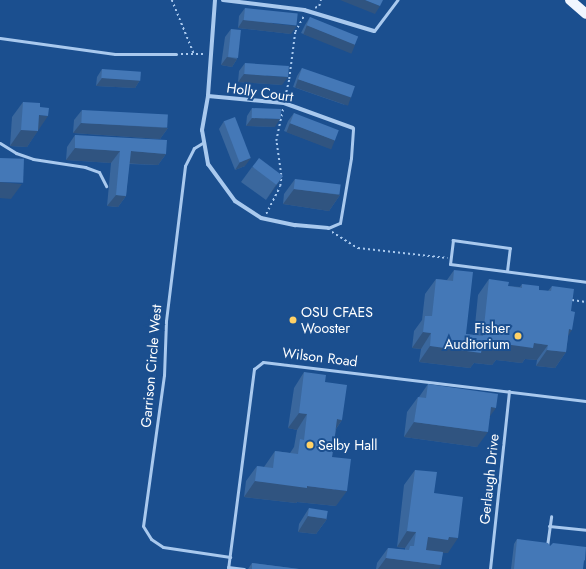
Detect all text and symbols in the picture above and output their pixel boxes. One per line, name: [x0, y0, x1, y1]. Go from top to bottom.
street label: Holly Court: [226, 79, 294, 105]
street label: Garrison Circle West: [137, 304, 165, 428]
place label: OSU CFAES Wooster: [301, 304, 373, 336]
marker: OSU CFAES Wooster: [288, 315, 298, 325]
place label: Fisher Auditorium: [444, 320, 510, 352]
marker: Fisher Auditorium: [513, 331, 523, 341]
street label: Wilson Road: [281, 344, 359, 370]
street label: Gerlaugh Drive: [476, 433, 502, 525]
place label: Selby Hall: [318, 437, 377, 453]
marker: Selby Hall: [305, 440, 315, 450]

